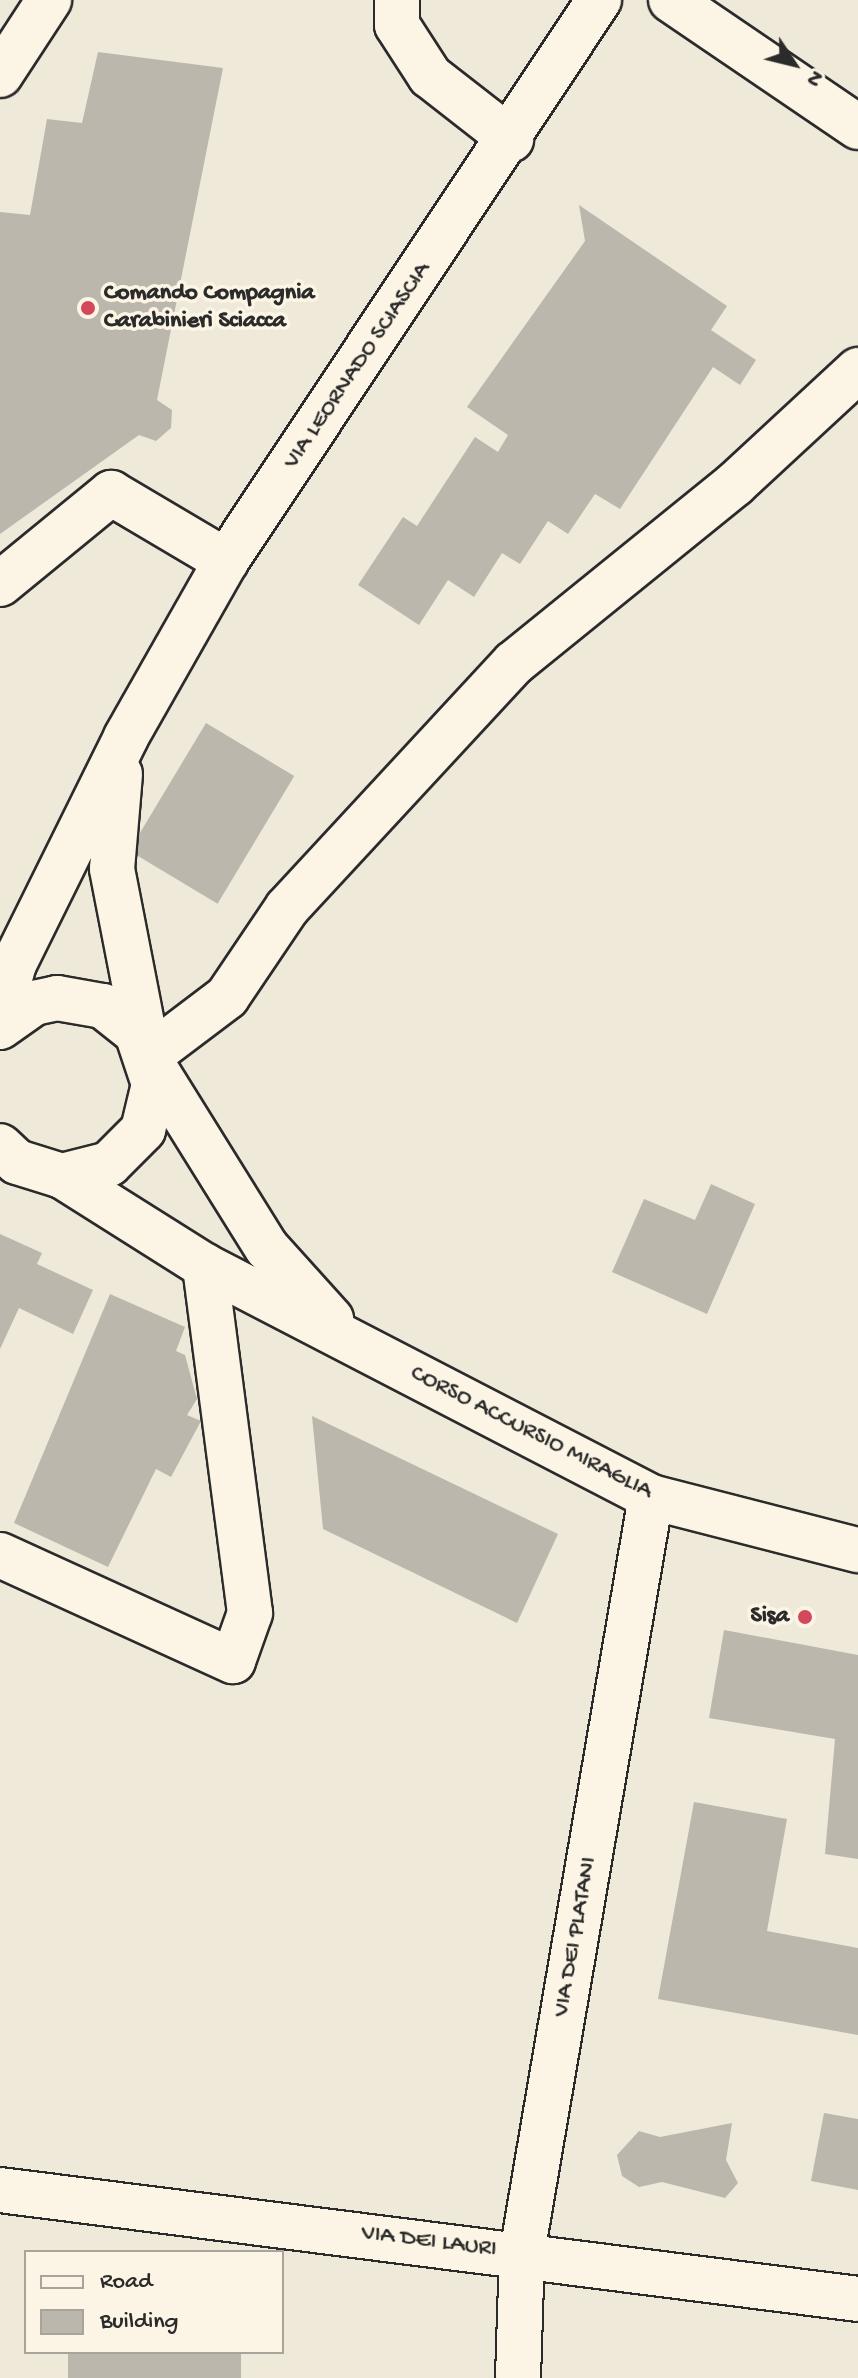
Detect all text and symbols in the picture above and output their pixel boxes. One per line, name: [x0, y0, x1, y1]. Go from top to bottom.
north arrow: [754, 24, 834, 104]
text: N: [799, 64, 828, 91]
street label: VIA LEORNADO SCIASCIA: [278, 257, 438, 475]
place label: Comando Compagnia Carabinieri Sciacca: [104, 280, 315, 336]
marker: Comando Compagnia Carabinieri Sciacca: [79, 299, 97, 317]
street label: CORSO ACCURSIO MIRAGLIA: [405, 1359, 657, 1507]
place label: Sisa: [751, 1603, 789, 1631]
marker: Sisa: [796, 1608, 814, 1626]
street label: VIA DEI PLATANI: [548, 1855, 604, 2019]
street label: VIA DEI LAURI: [360, 2219, 498, 2265]
legend: [24, 2250, 284, 2354]
text: Road: [100, 2268, 152, 2297]
text: Building: [100, 2308, 178, 2337]

